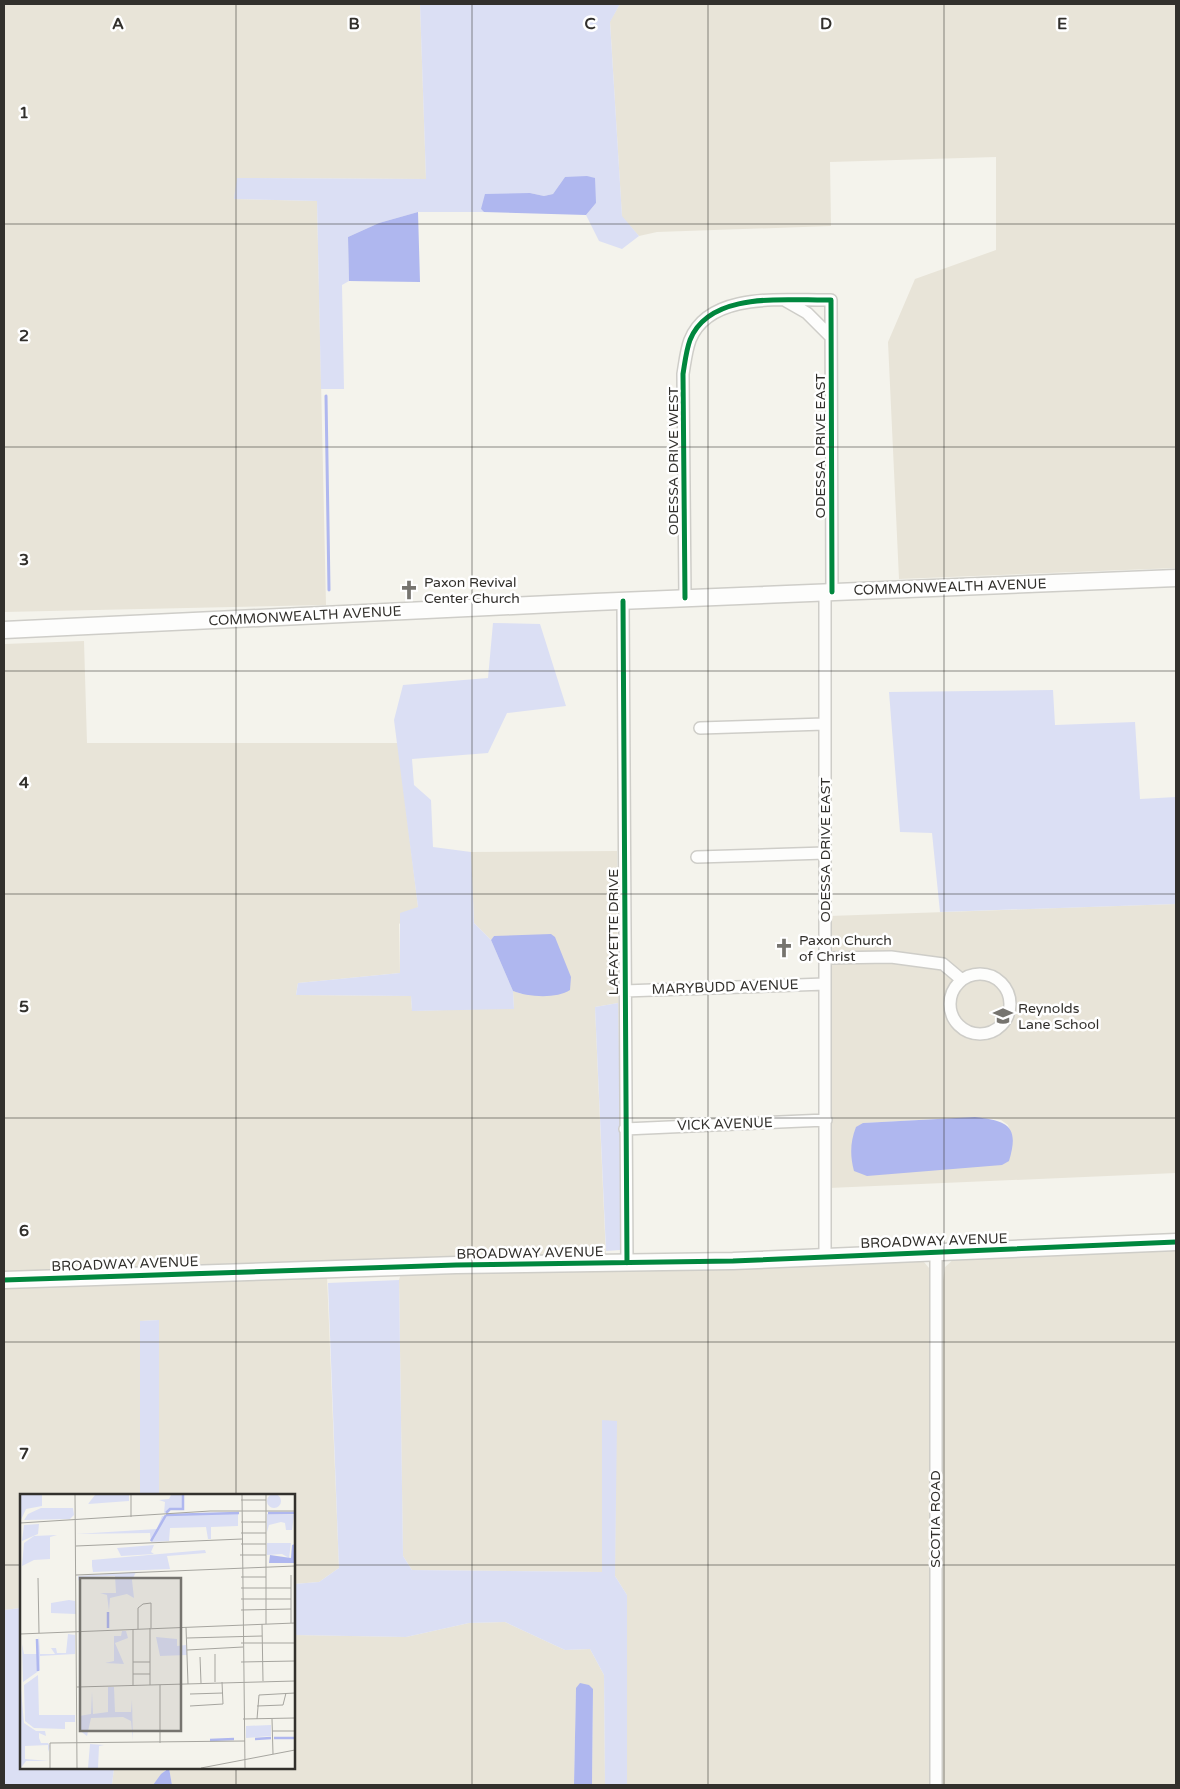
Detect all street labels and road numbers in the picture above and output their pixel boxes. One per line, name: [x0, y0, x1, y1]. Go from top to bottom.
street label: ODESSA DRIVE EAST: [812, 373, 829, 518]
street label: ODESSA DRIVE WEST: [665, 386, 682, 535]
street label: COMMONWEALTH AVENUE: [853, 575, 1047, 599]
street label: COMMONWEALTH AVENUE: [208, 602, 402, 630]
street label: ODESSA DRIVE EAST: [817, 777, 834, 922]
street label: LAFAYETTE DRIVE: [605, 869, 622, 995]
street label: MARYBUDD AVENUE: [651, 976, 799, 998]
street label: VICK AVENUE: [677, 1114, 773, 1134]
street label: BROADWAY AVENUE: [860, 1230, 1008, 1252]
street label: BROADWAY AVENUE: [456, 1243, 604, 1263]
street label: BROADWAY AVENUE: [51, 1253, 199, 1275]
street label: SCOTIA ROAD: [927, 1470, 944, 1568]

